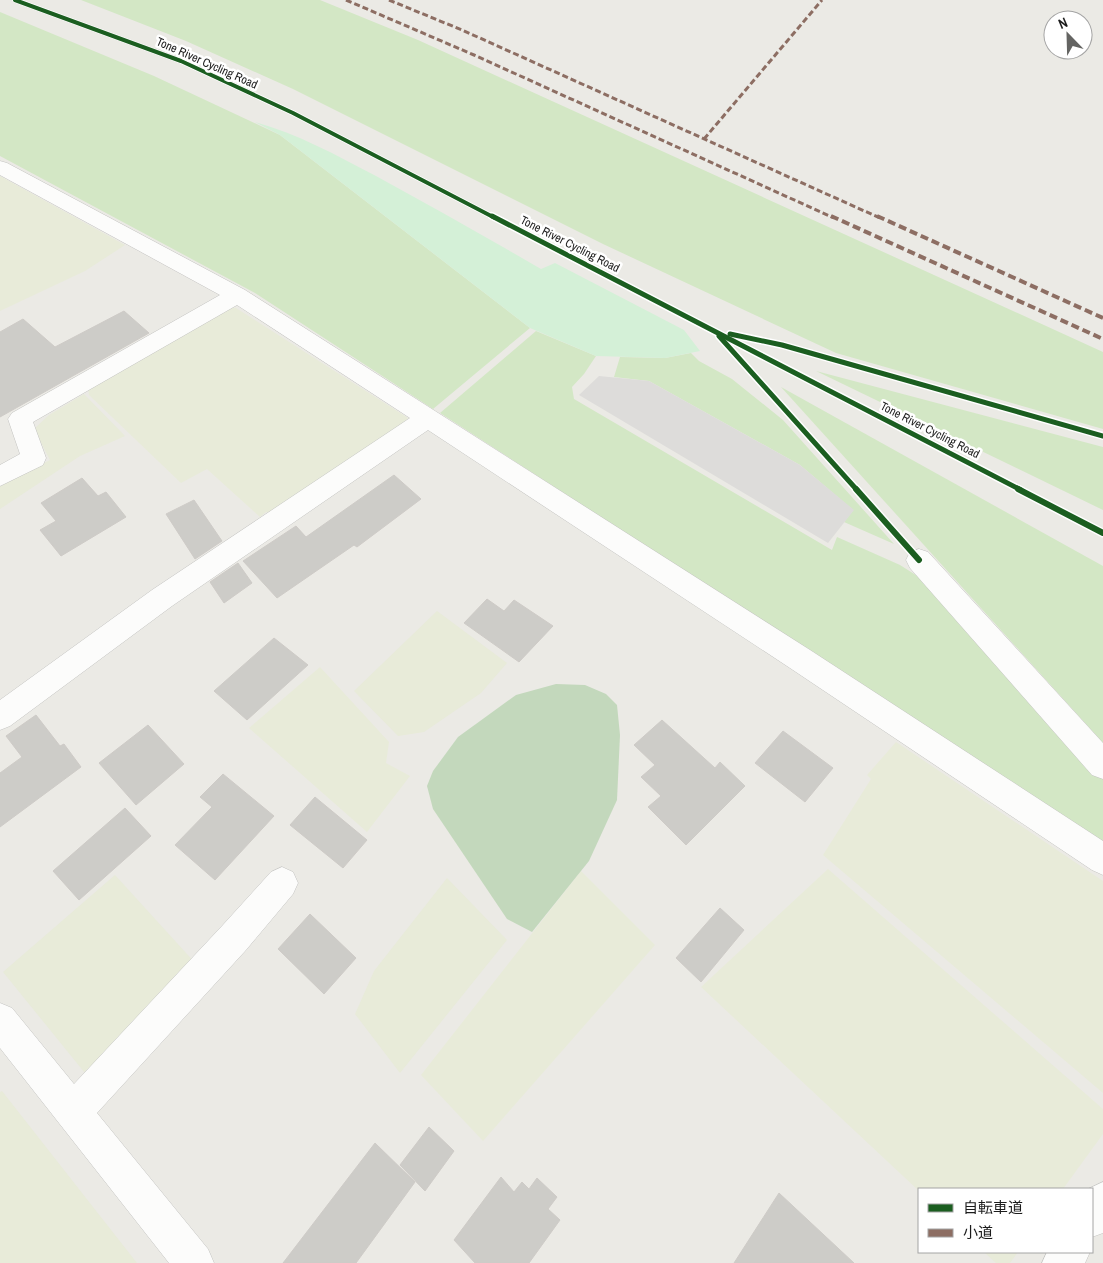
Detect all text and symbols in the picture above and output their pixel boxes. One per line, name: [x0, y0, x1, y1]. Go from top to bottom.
north arrow: [1043, 10, 1093, 60]
text: N: [1056, 13, 1070, 33]
street label: Tone River Cycling Road: [154, 33, 260, 93]
street label: Tone River Cycling Road: [518, 212, 622, 276]
street label: Tone River Cycling Road: [878, 398, 982, 462]
legend: [918, 1188, 1093, 1253]
text: 自転車道: [963, 1197, 1023, 1218]
text: 小道: [963, 1222, 993, 1243]

